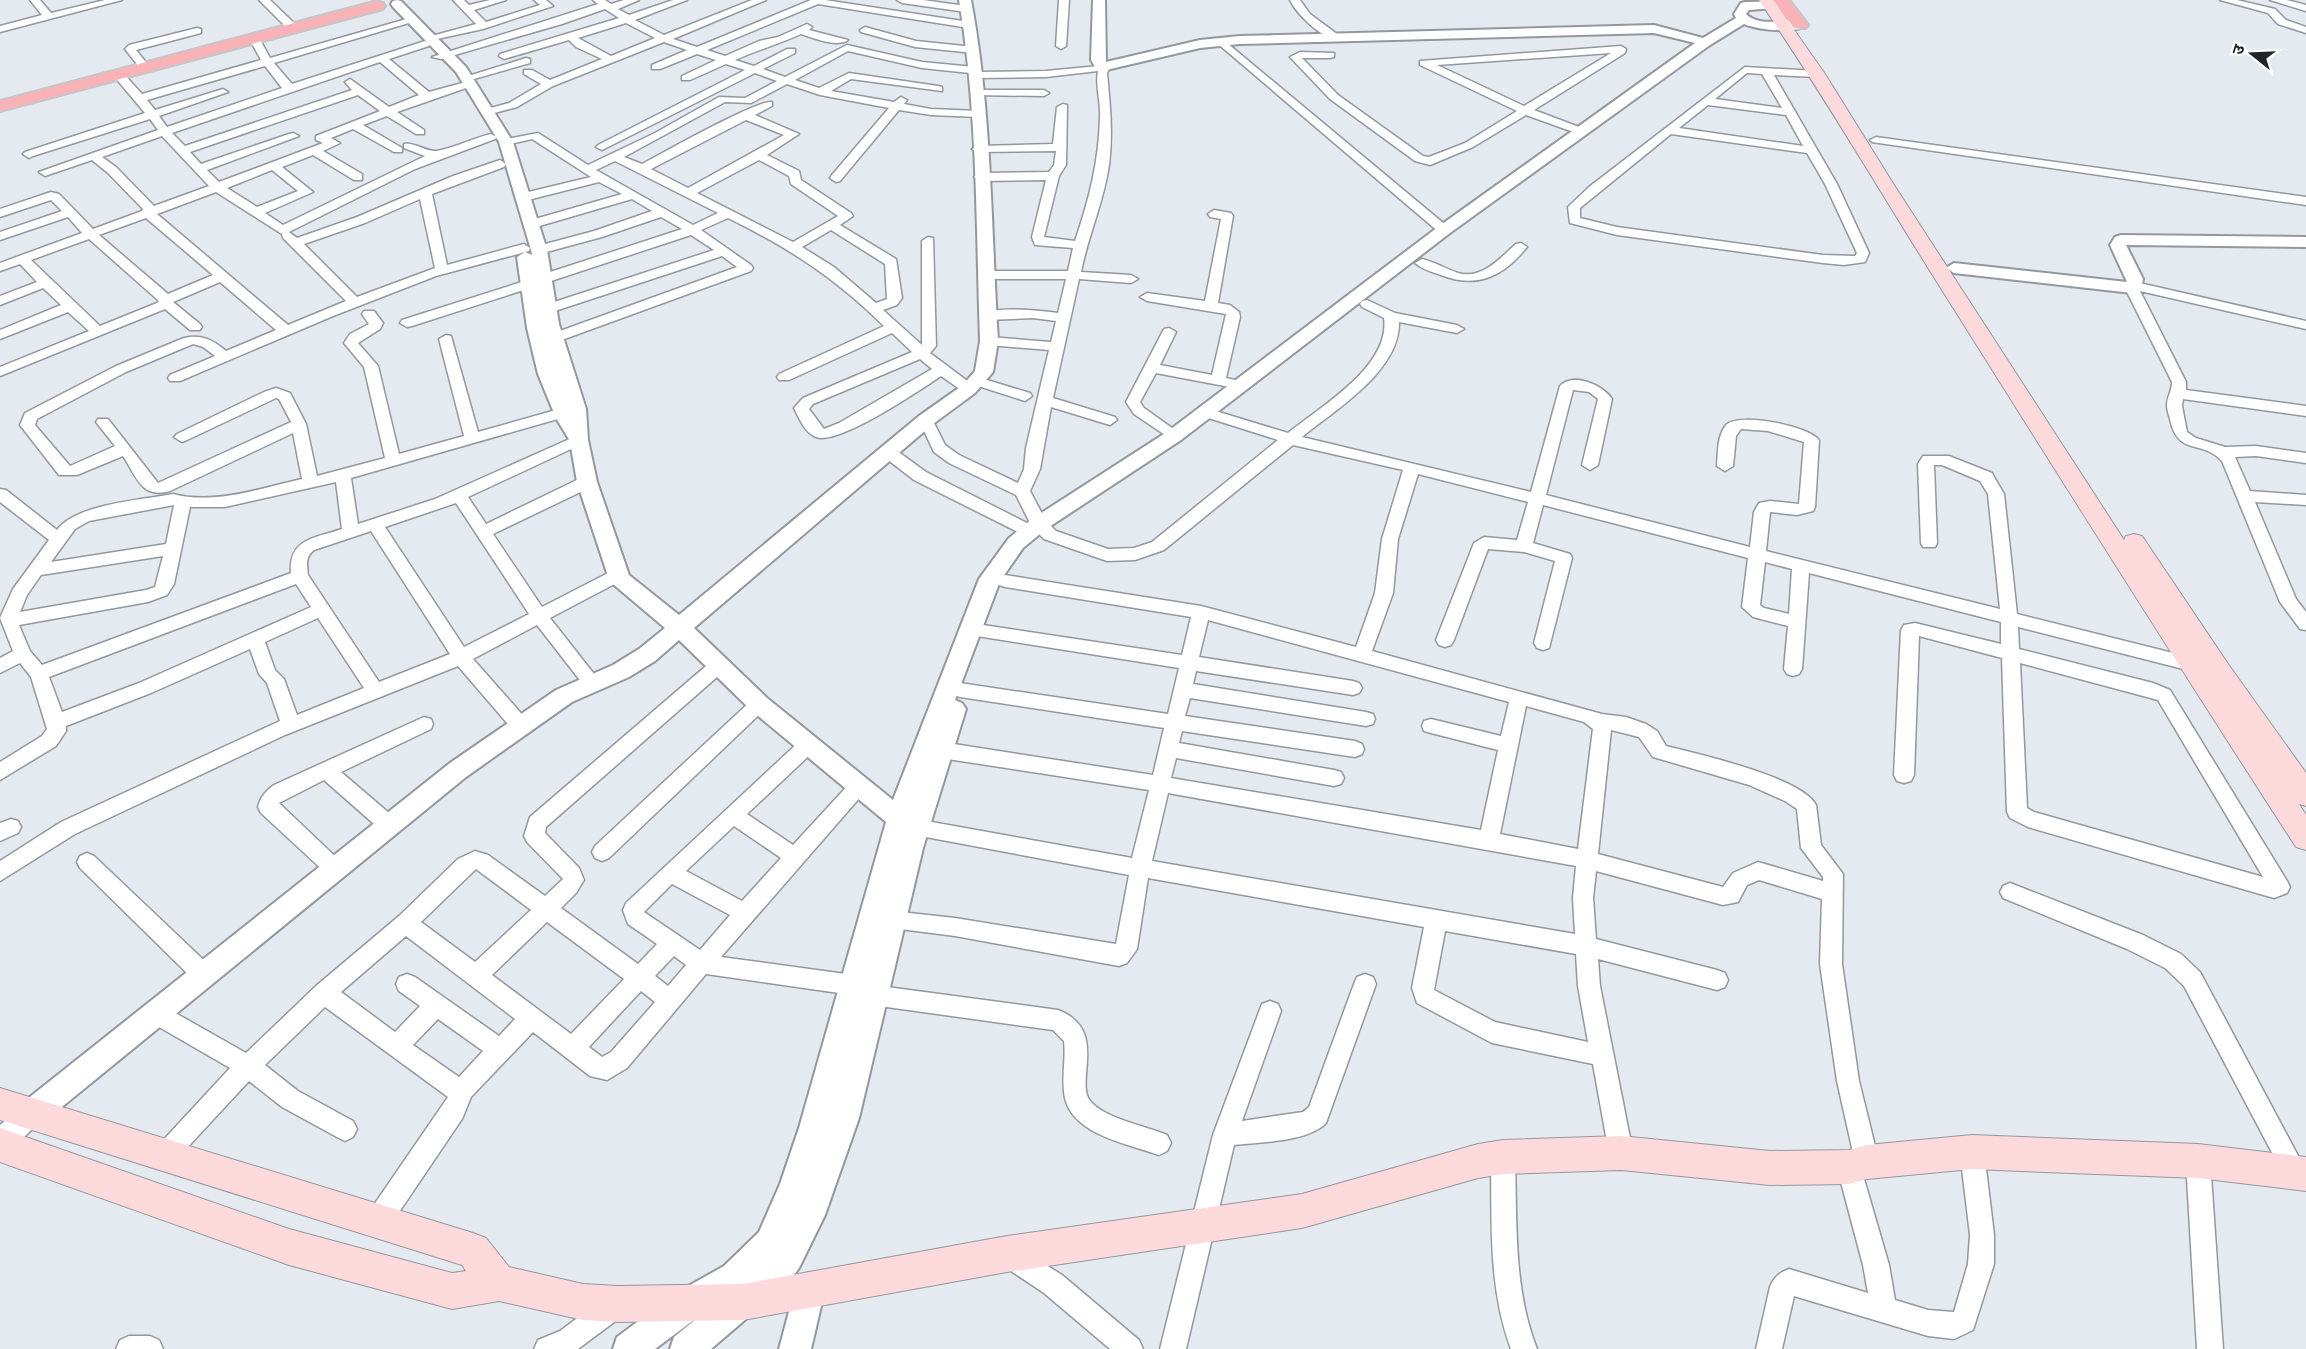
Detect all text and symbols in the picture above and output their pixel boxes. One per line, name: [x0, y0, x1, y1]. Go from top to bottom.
north arrow: [2222, 24, 2282, 84]
text: उ: [2227, 41, 2248, 57]

